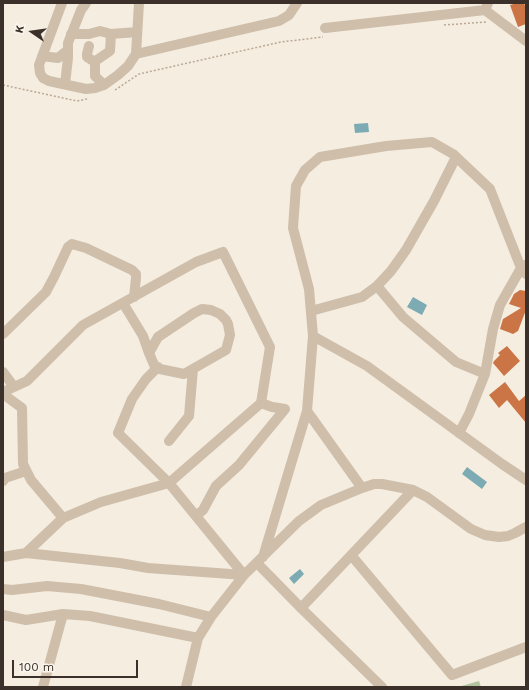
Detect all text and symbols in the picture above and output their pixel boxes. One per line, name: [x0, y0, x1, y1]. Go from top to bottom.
north arrow: [12, 12, 52, 52]
text: K: [13, 24, 27, 34]
scale bar: [14, 652, 140, 678]
text: 100 m: [19, 660, 54, 674]

